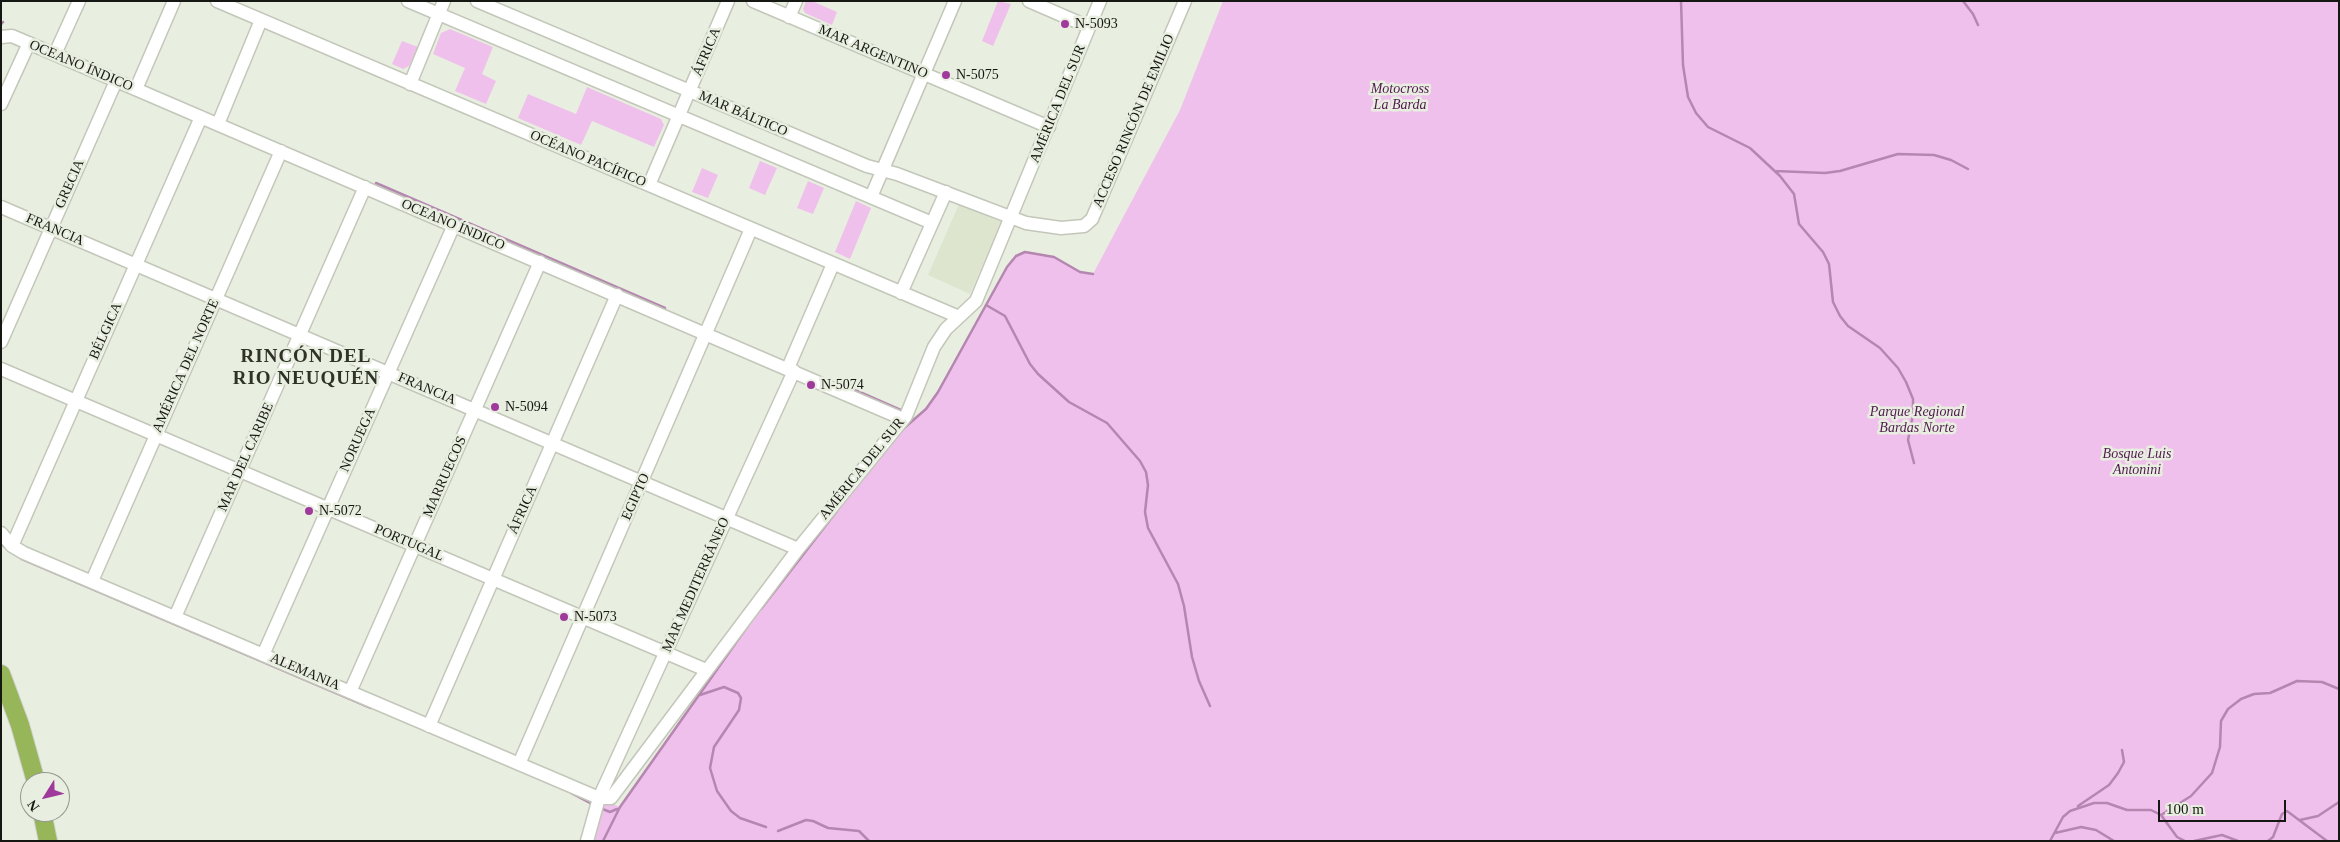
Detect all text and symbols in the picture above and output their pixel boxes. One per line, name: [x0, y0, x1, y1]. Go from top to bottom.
place label: N-5093: [1075, 16, 1118, 32]
marker: N-5093: [1059, 18, 1071, 30]
street label: MAR ARGENTINO: [816, 21, 930, 83]
street label: ÁFRICA: [689, 25, 725, 79]
street label: ACCESO RINCÓN DE EMILIO: [1090, 32, 1178, 210]
street label: OCEANO ÍNDICO: [27, 37, 135, 95]
street label: AMÉRICA DEL SUR: [1027, 42, 1089, 166]
place label: N-5075: [956, 67, 999, 83]
marker: N-5075: [940, 69, 952, 81]
park label: Motocross La Barda: [1371, 81, 1429, 114]
street label: MAR BÁLTICO: [696, 88, 790, 140]
street label: OCÉANO PACÍFICO: [527, 127, 649, 191]
street label: GRECIA: [52, 157, 88, 211]
street label: OCEANO ÍNDICO: [399, 196, 507, 254]
street label: FRANCIA: [23, 210, 87, 250]
street label: AMÉRICA DEL NORTE: [149, 297, 223, 435]
street label: BÉLGICA: [86, 300, 126, 362]
district label: RINCÓN DEL RIO NEUQUÉN: [231, 346, 381, 390]
street label: FRANCIA: [395, 369, 459, 409]
place label: N-5074: [821, 377, 864, 393]
marker: N-5074: [805, 379, 817, 391]
place label: N-5094: [505, 399, 548, 415]
street label: MAR DEL CARIBE: [214, 400, 278, 514]
marker: N-5094: [489, 401, 501, 413]
park label: Parque Regional Bardas Norte: [1870, 404, 1964, 437]
street label: NORUEGA: [336, 405, 380, 475]
street label: AMÉRICA DEL SUR: [816, 415, 908, 523]
street label: MARRUECOS: [420, 434, 470, 520]
park label: Bosque Luis Antonini: [2103, 446, 2171, 478]
street label: EGIPTO: [618, 471, 654, 523]
street label: ÁFRICA: [505, 483, 541, 537]
place label: N-5072: [319, 503, 362, 519]
marker: N-5072: [303, 505, 315, 517]
street label: MAR MEDITERRÁNEO: [659, 515, 733, 655]
street label: PORTUGAL: [372, 521, 446, 565]
place label: N-5073: [574, 609, 617, 625]
marker: N-5073: [558, 611, 570, 623]
street label: ALEMANIA: [267, 650, 343, 694]
north arrow: [20, 772, 70, 822]
scale bar: [2160, 790, 2288, 822]
text: N: [24, 797, 42, 814]
text: 100 m: [2166, 801, 2204, 817]

